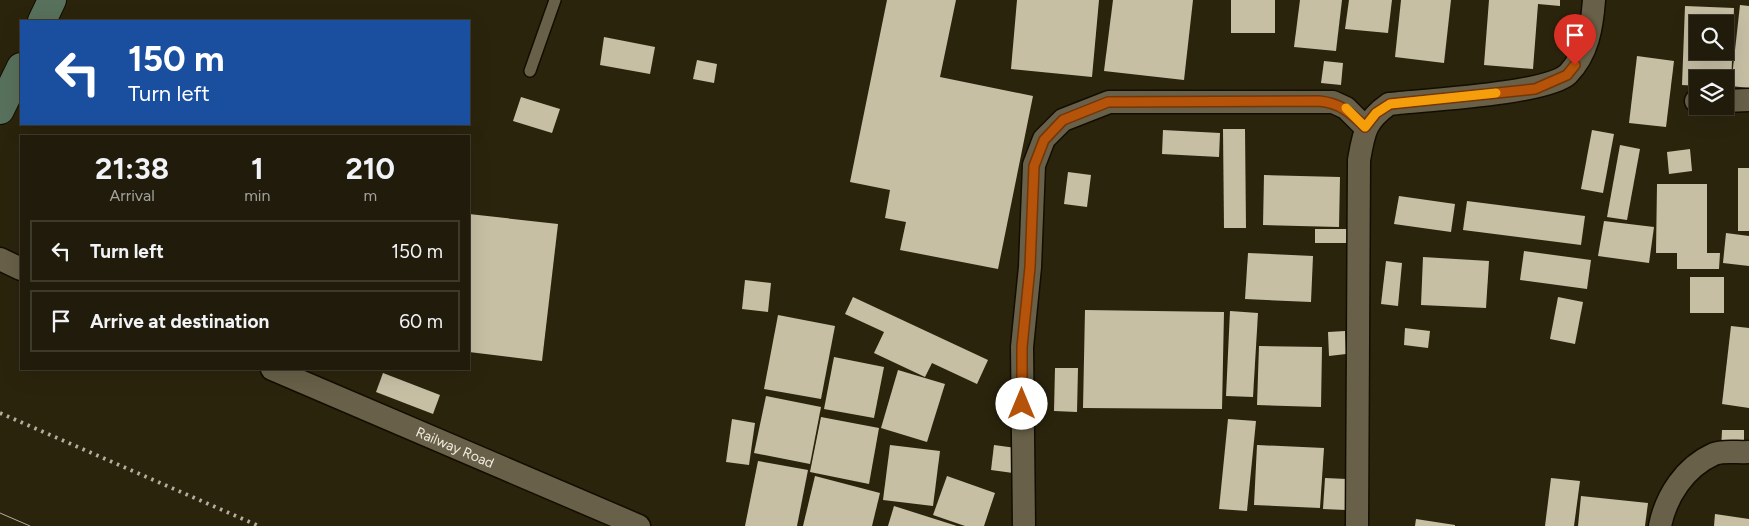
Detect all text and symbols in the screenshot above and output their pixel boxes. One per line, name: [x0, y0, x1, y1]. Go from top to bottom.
pin: [1554, 14, 1596, 65]
map controls: [1689, 15, 1734, 115]
button: search: [1689, 15, 1734, 60]
icon: arrive: [1561, 21, 1589, 49]
text: 150 m: [128, 38, 225, 80]
icon: left: [45, 40, 110, 105]
button: layers: [1689, 70, 1734, 115]
text: Turn left: [128, 80, 210, 107]
text: 21:38: [95, 150, 169, 187]
text: 1: [251, 150, 264, 187]
text: 210: [345, 150, 395, 187]
text: Arrival: [109, 186, 155, 205]
text: min: [244, 186, 270, 205]
text: m: [363, 186, 377, 205]
icon: left: [47, 237, 75, 265]
text: Turn left: [90, 240, 164, 263]
text: 150 m: [391, 240, 443, 263]
icon: arrive: [47, 307, 75, 335]
text: Arrive at destination: [90, 310, 269, 333]
text: 60 m: [399, 310, 443, 333]
position arrow: [995, 377, 1047, 429]
street label: Railway Road: [413, 424, 496, 472]

